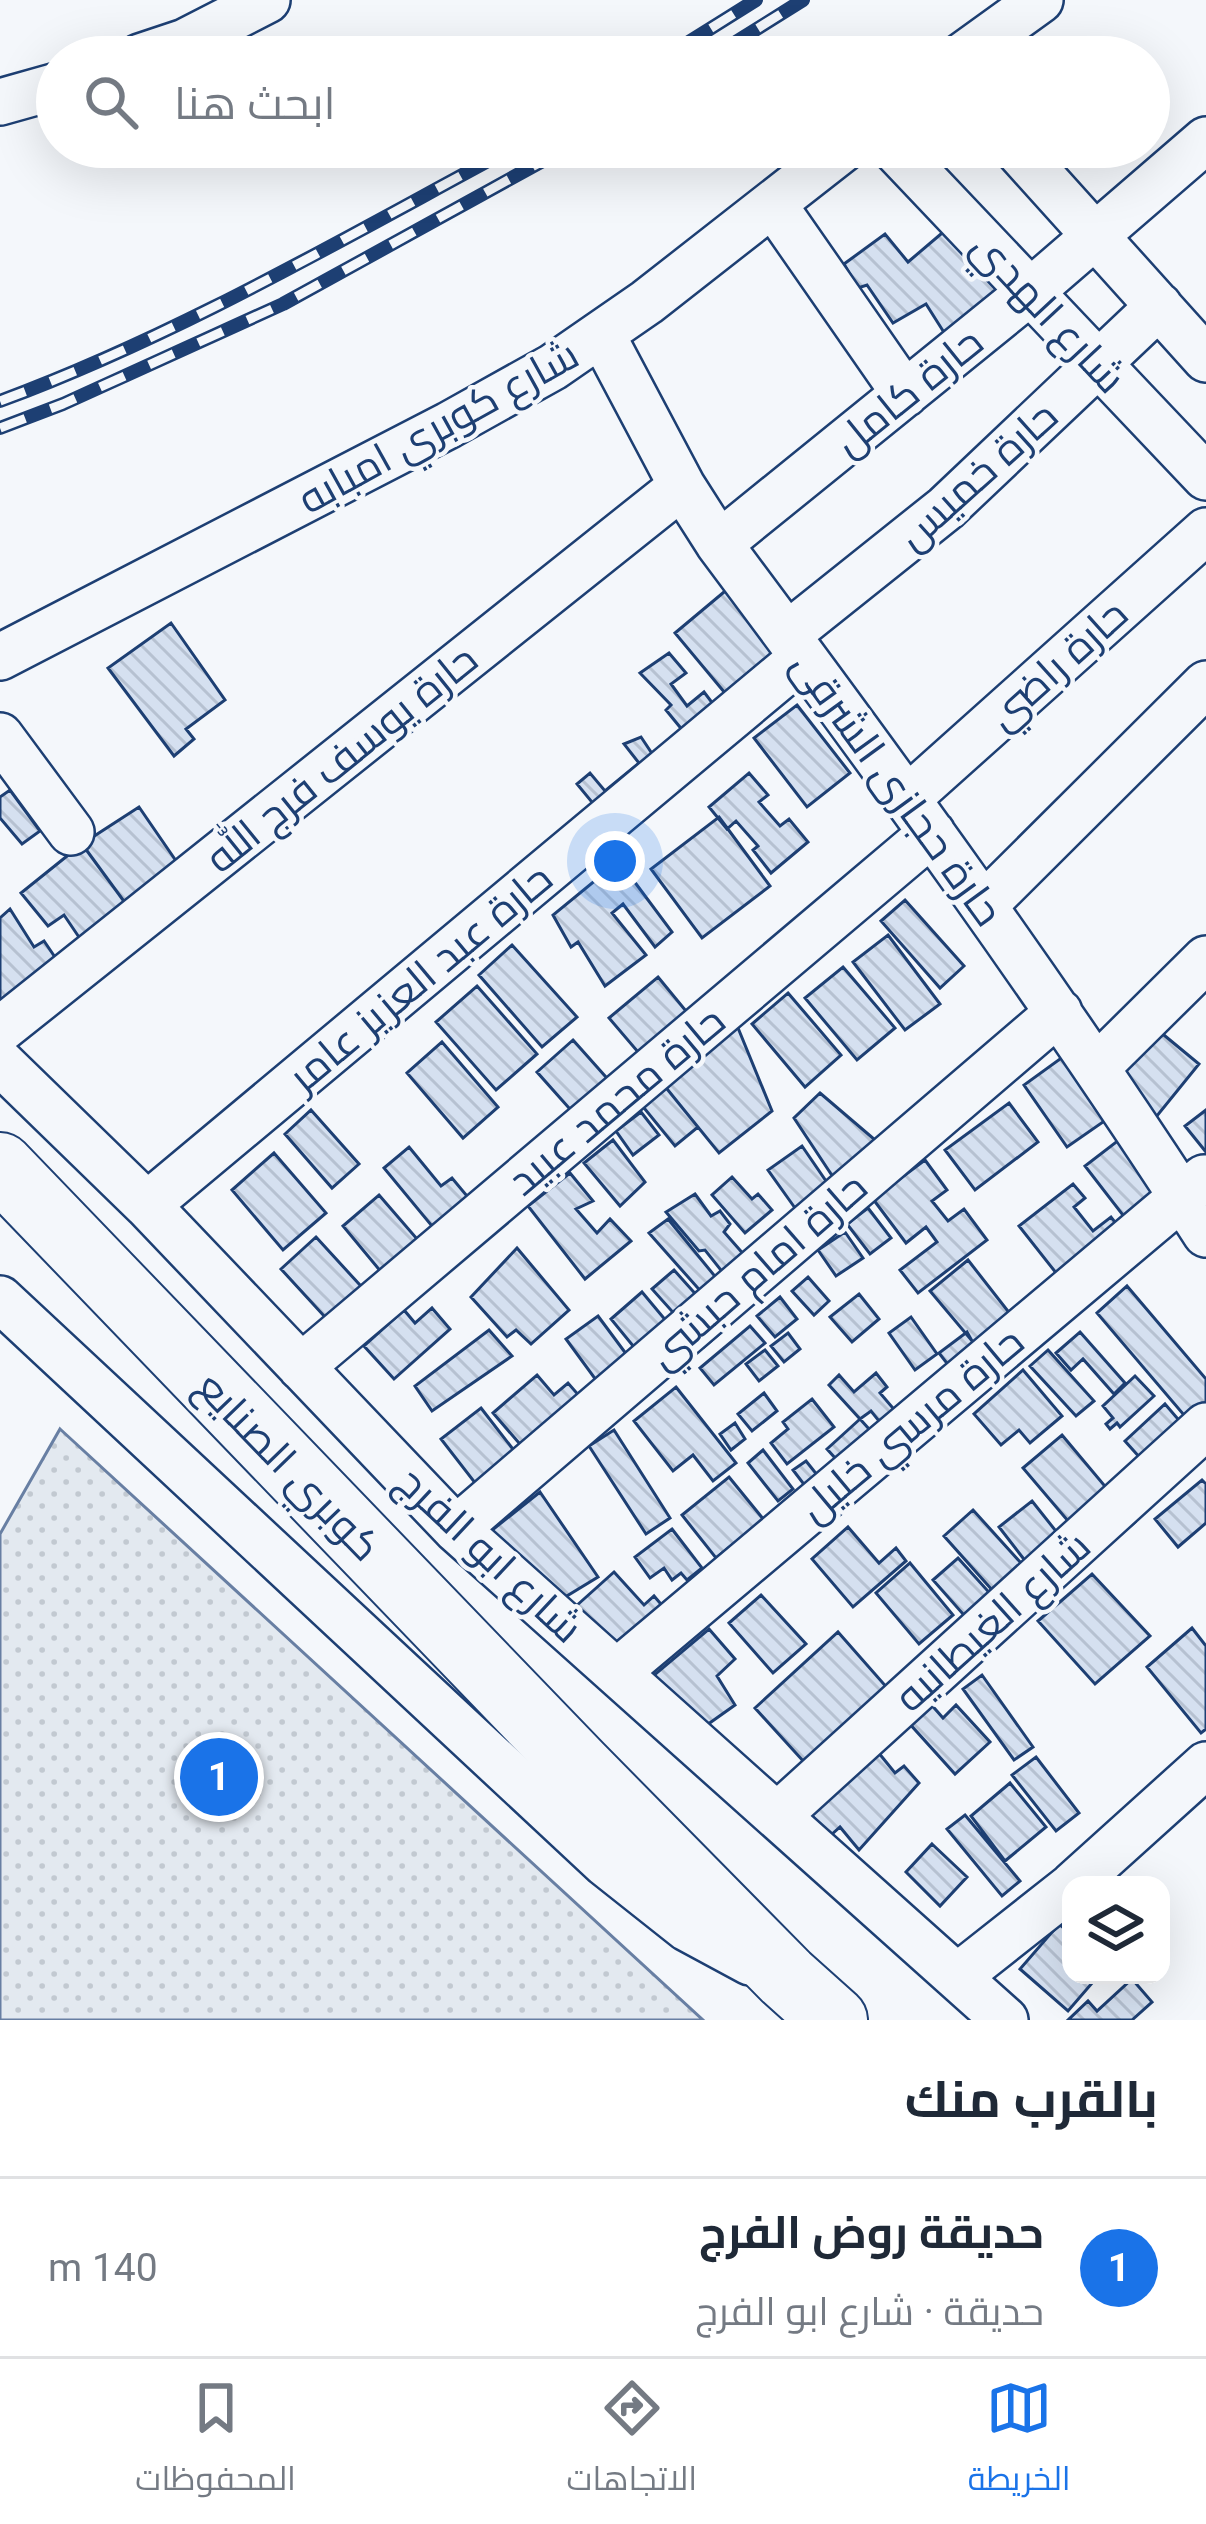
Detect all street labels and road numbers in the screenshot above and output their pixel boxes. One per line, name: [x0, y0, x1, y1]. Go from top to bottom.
street label: شارع الهدي: [956, 222, 1136, 409]
street label: حارة كامل: [824, 317, 992, 466]
street label: شارع كوبري امبابه: [290, 329, 591, 531]
street label: حارة خميس: [887, 391, 1067, 560]
street label: حارة راضي: [977, 589, 1141, 744]
street label: حارة يوسف فرج الله: [194, 632, 489, 885]
street label: حارة حجازى الشرقى: [782, 642, 1014, 935]
street label: حارة عبد العزيز عامر: [277, 853, 562, 1103]
street label: حارة محمد عبيد: [498, 996, 734, 1205]
street label: حارة امام حبشي: [638, 1162, 881, 1383]
street label: حارة مرسي خليل: [789, 1316, 1037, 1537]
street label: كوبري الصنايع: [181, 1362, 391, 1577]
street label: شارع ابو الفرج: [385, 1456, 593, 1655]
street label: شارع الغيطانيه: [885, 1521, 1102, 1724]

